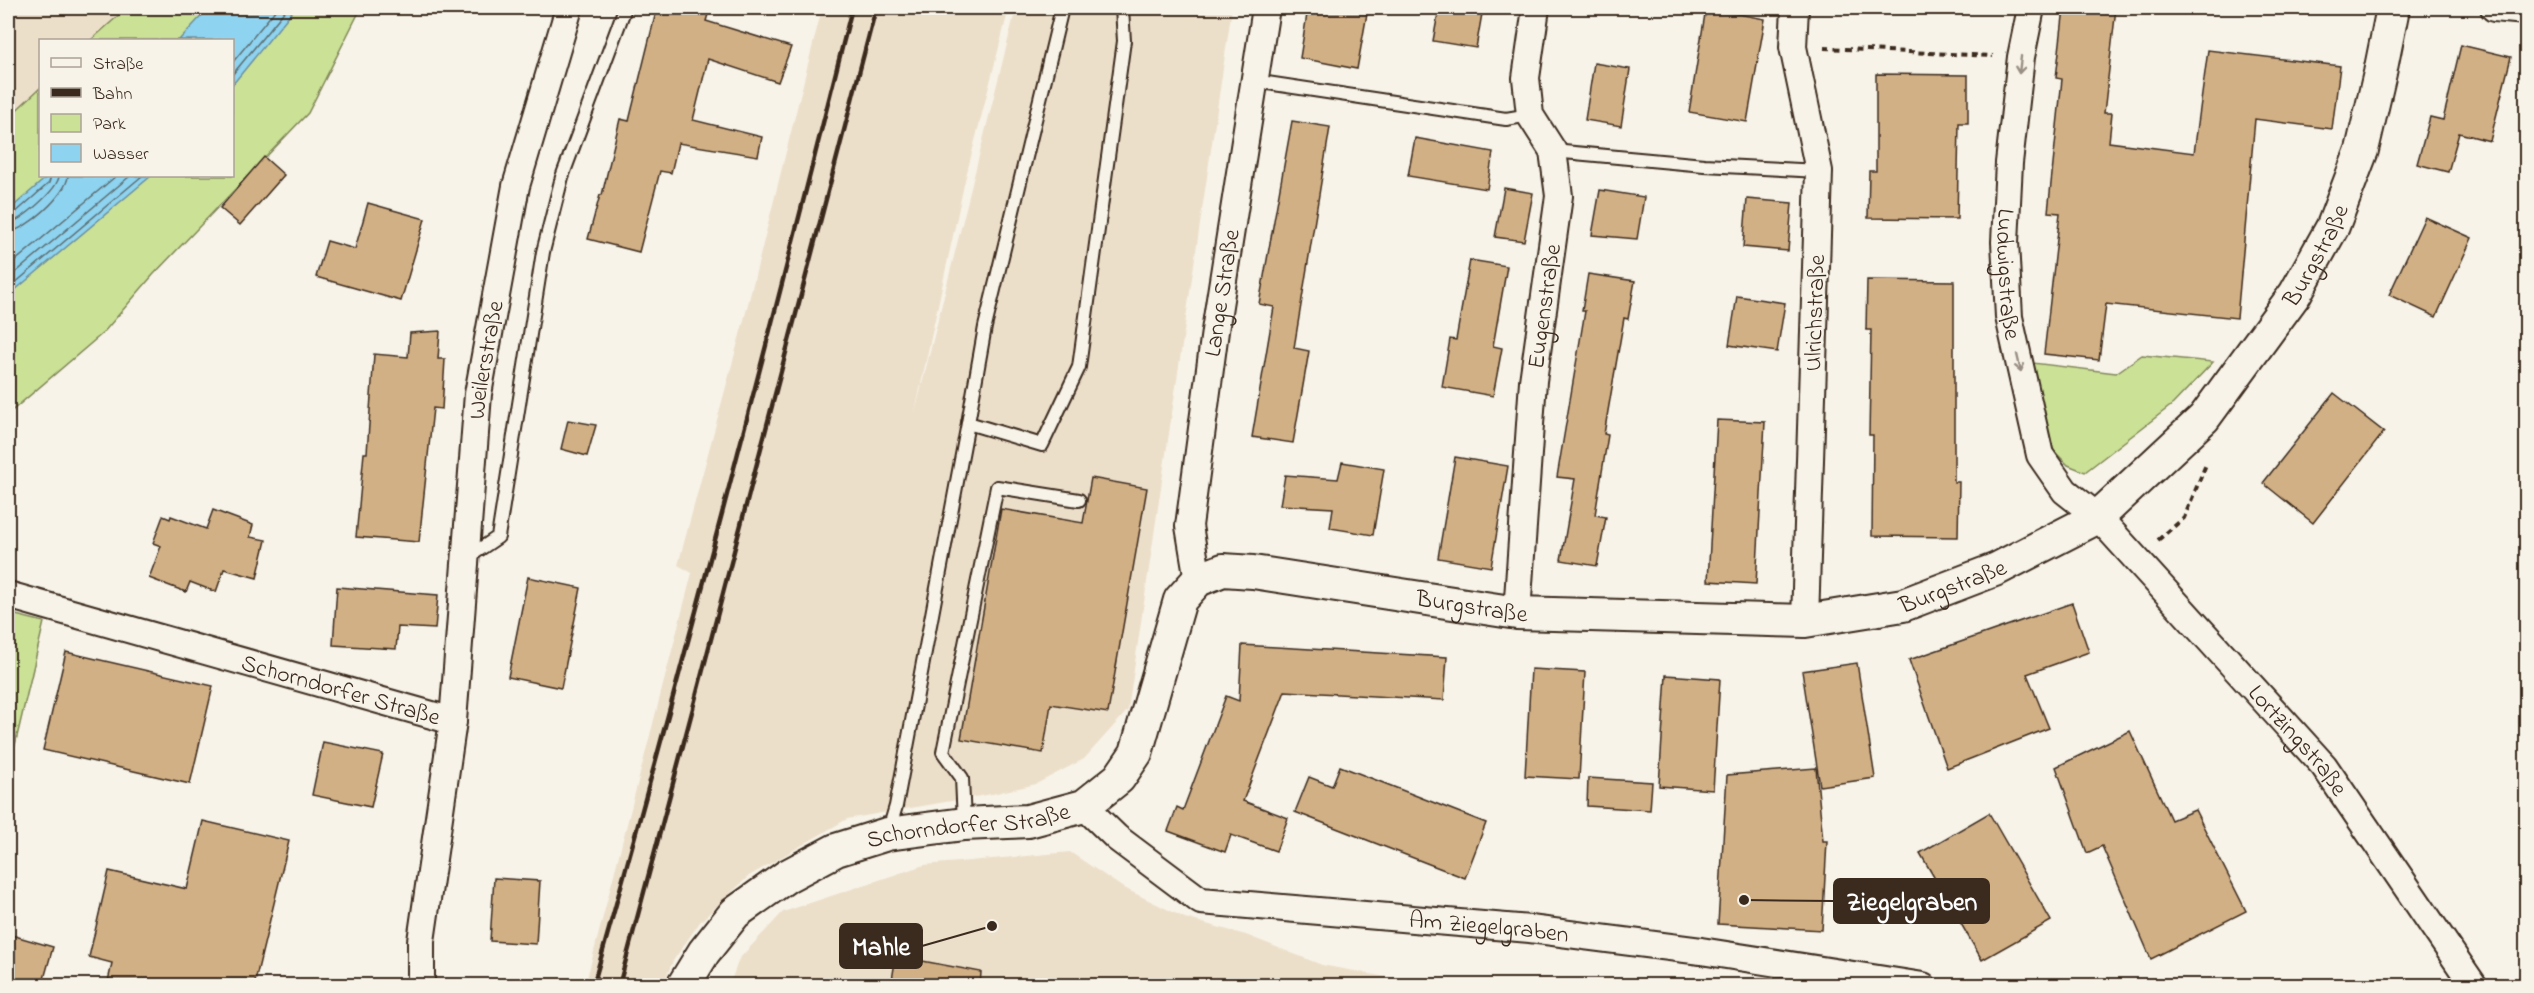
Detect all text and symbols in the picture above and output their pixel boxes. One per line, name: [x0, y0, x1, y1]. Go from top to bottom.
legend: [39, 39, 234, 177]
text: Straße: [93, 52, 144, 78]
one-way arrow: [2015, 55, 2026, 74]
text: Bahn: [92, 82, 132, 108]
text: Park: [93, 112, 126, 138]
text: Wasser: [93, 142, 149, 168]
street label: Burgstraße: [2275, 200, 2360, 316]
street label: Ludwigstraße: [1985, 208, 2029, 344]
street label: Lange Straße: [1197, 227, 1251, 359]
street label: Eugenstraße: [1520, 242, 1572, 371]
street label: Ulrichstraße: [1797, 254, 1836, 372]
street label: Weilerstraße: [461, 298, 515, 421]
one-way arrow: [2014, 353, 2026, 372]
street label: Burgstraße: [1894, 552, 2014, 625]
street label: Burgstraße: [1413, 582, 1528, 633]
street label: Schorndorfer Straße: [237, 647, 444, 737]
street label: Lortzingstraße: [2238, 678, 2355, 804]
street label: Schorndorfer Straße: [862, 795, 1074, 859]
callout: Ziegelgraben: [1834, 879, 1989, 923]
text: Ziegelgraben: [1847, 885, 1978, 924]
street label: Am Ziegelgraben: [1407, 904, 1571, 954]
callout: Mahle: [840, 924, 922, 968]
text: Mahle: [852, 930, 911, 968]

